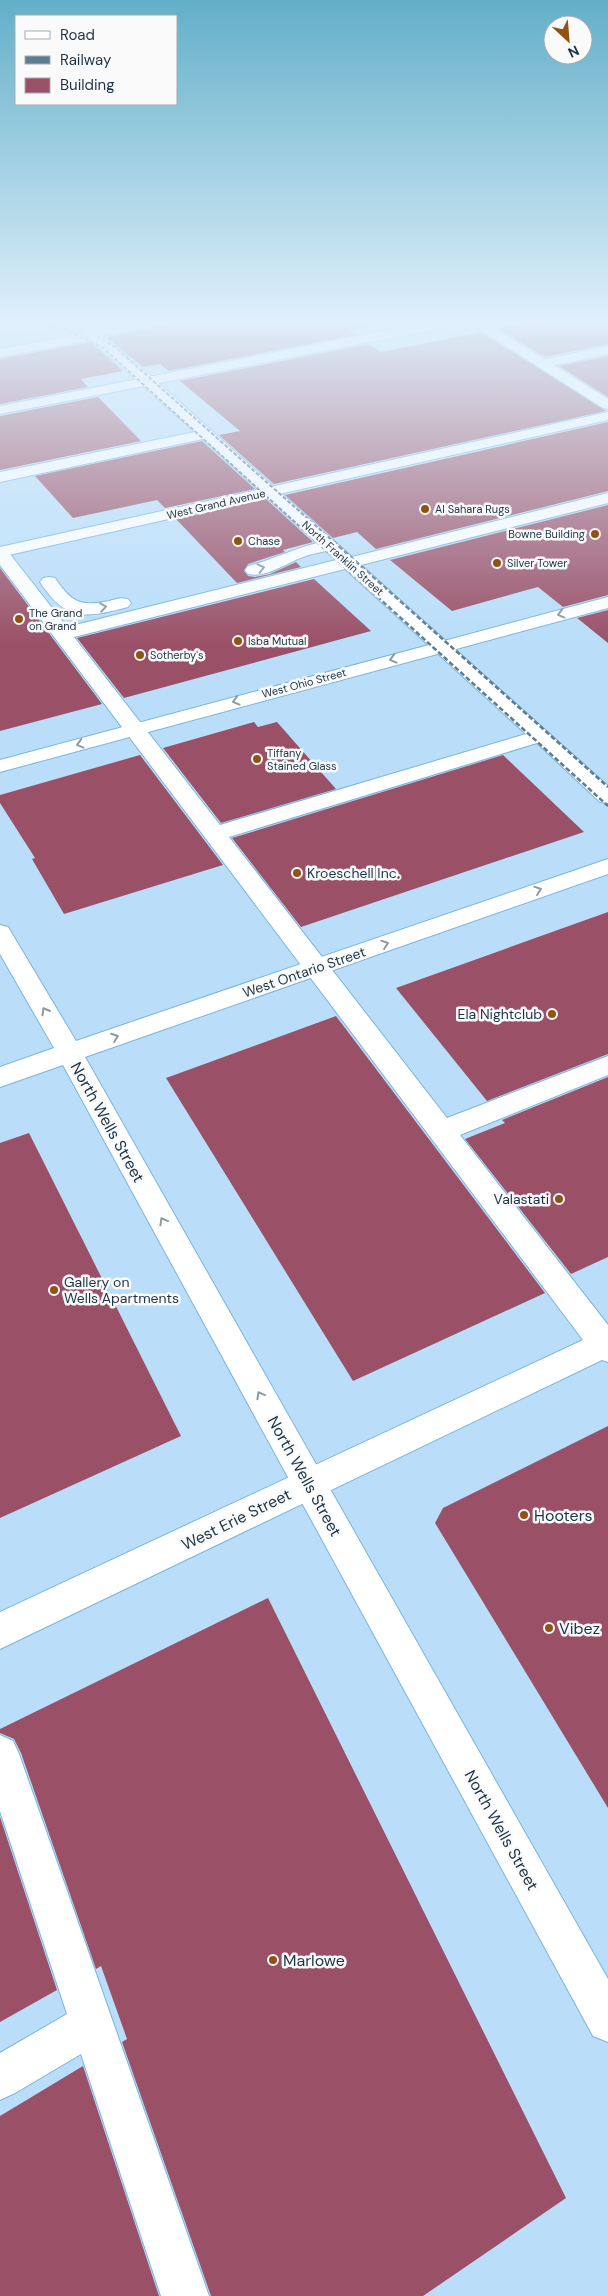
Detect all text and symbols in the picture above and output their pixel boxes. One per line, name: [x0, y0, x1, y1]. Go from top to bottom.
legend: [15, 15, 178, 105]
north arrow: [543, 15, 593, 65]
text: Road: [60, 25, 95, 45]
text: N: [565, 41, 582, 62]
text: Railway: [60, 50, 112, 70]
text: Building: [60, 75, 115, 95]
street label: West Grand Avenue: [165, 486, 267, 522]
place label: Al Sahara Rugs: [435, 502, 510, 516]
marker: Al Sahara Rugs: [419, 503, 431, 515]
street label: North Franklin Street: [299, 518, 387, 598]
place label: Bowne Building: [508, 527, 585, 541]
marker: Bowne Building: [589, 528, 601, 540]
place label: Chase: [248, 534, 280, 548]
marker: Chase: [232, 535, 244, 547]
place label: Silver Tower: [507, 556, 567, 570]
marker: Silver Tower: [491, 557, 503, 569]
one-way arrow: [256, 563, 265, 574]
one-way arrow: [99, 602, 107, 613]
place label: The Grand on Grand: [29, 606, 82, 633]
one-way arrow: [556, 608, 565, 619]
marker: The Grand on Grand: [13, 613, 25, 625]
place label: Isba Mutual: [248, 634, 307, 648]
marker: Isba Mutual: [232, 635, 244, 647]
place label: Sotherby's: [150, 648, 203, 662]
marker: Sotherby's: [134, 649, 146, 661]
one-way arrow: [390, 653, 398, 663]
street label: West Ohio Street: [260, 665, 348, 701]
one-way arrow: [233, 696, 241, 706]
one-way arrow: [76, 739, 84, 749]
place label: Tiffany Stained Glass: [267, 746, 337, 773]
marker: Tiffany Stained Glass: [251, 753, 263, 765]
place label: Kroeschell Inc.: [307, 864, 400, 882]
marker: Kroeschell Inc.: [291, 867, 303, 879]
one-way arrow: [533, 886, 542, 896]
one-way arrow: [380, 939, 388, 949]
street label: West Ontario Street: [240, 942, 368, 1002]
place label: Ela Nightclub: [458, 1005, 542, 1023]
one-way arrow: [41, 1007, 51, 1016]
marker: Ela Nightclub: [546, 1008, 558, 1020]
one-way arrow: [111, 1033, 119, 1043]
street label: North Wells Street: [66, 1058, 149, 1186]
place label: Valastati: [494, 1190, 549, 1208]
marker: Valastati: [553, 1193, 565, 1205]
one-way arrow: [159, 1217, 169, 1226]
place label: Gallery on Wells Apartments: [64, 1273, 179, 1307]
marker: Gallery on Wells Apartments: [48, 1284, 60, 1296]
one-way arrow: [256, 1392, 266, 1401]
street label: North Wells Street: [263, 1412, 346, 1540]
street label: West Erie Street: [178, 1484, 295, 1555]
place label: Hooters: [534, 1505, 593, 1526]
marker: Hooters: [518, 1509, 530, 1521]
place label: Vibez: [559, 1618, 600, 1639]
marker: Vibez: [543, 1622, 555, 1634]
street label: North Wells Street: [460, 1766, 543, 1894]
place label: Marlowe: [283, 1950, 345, 1971]
marker: Marlowe: [267, 1954, 279, 1966]

